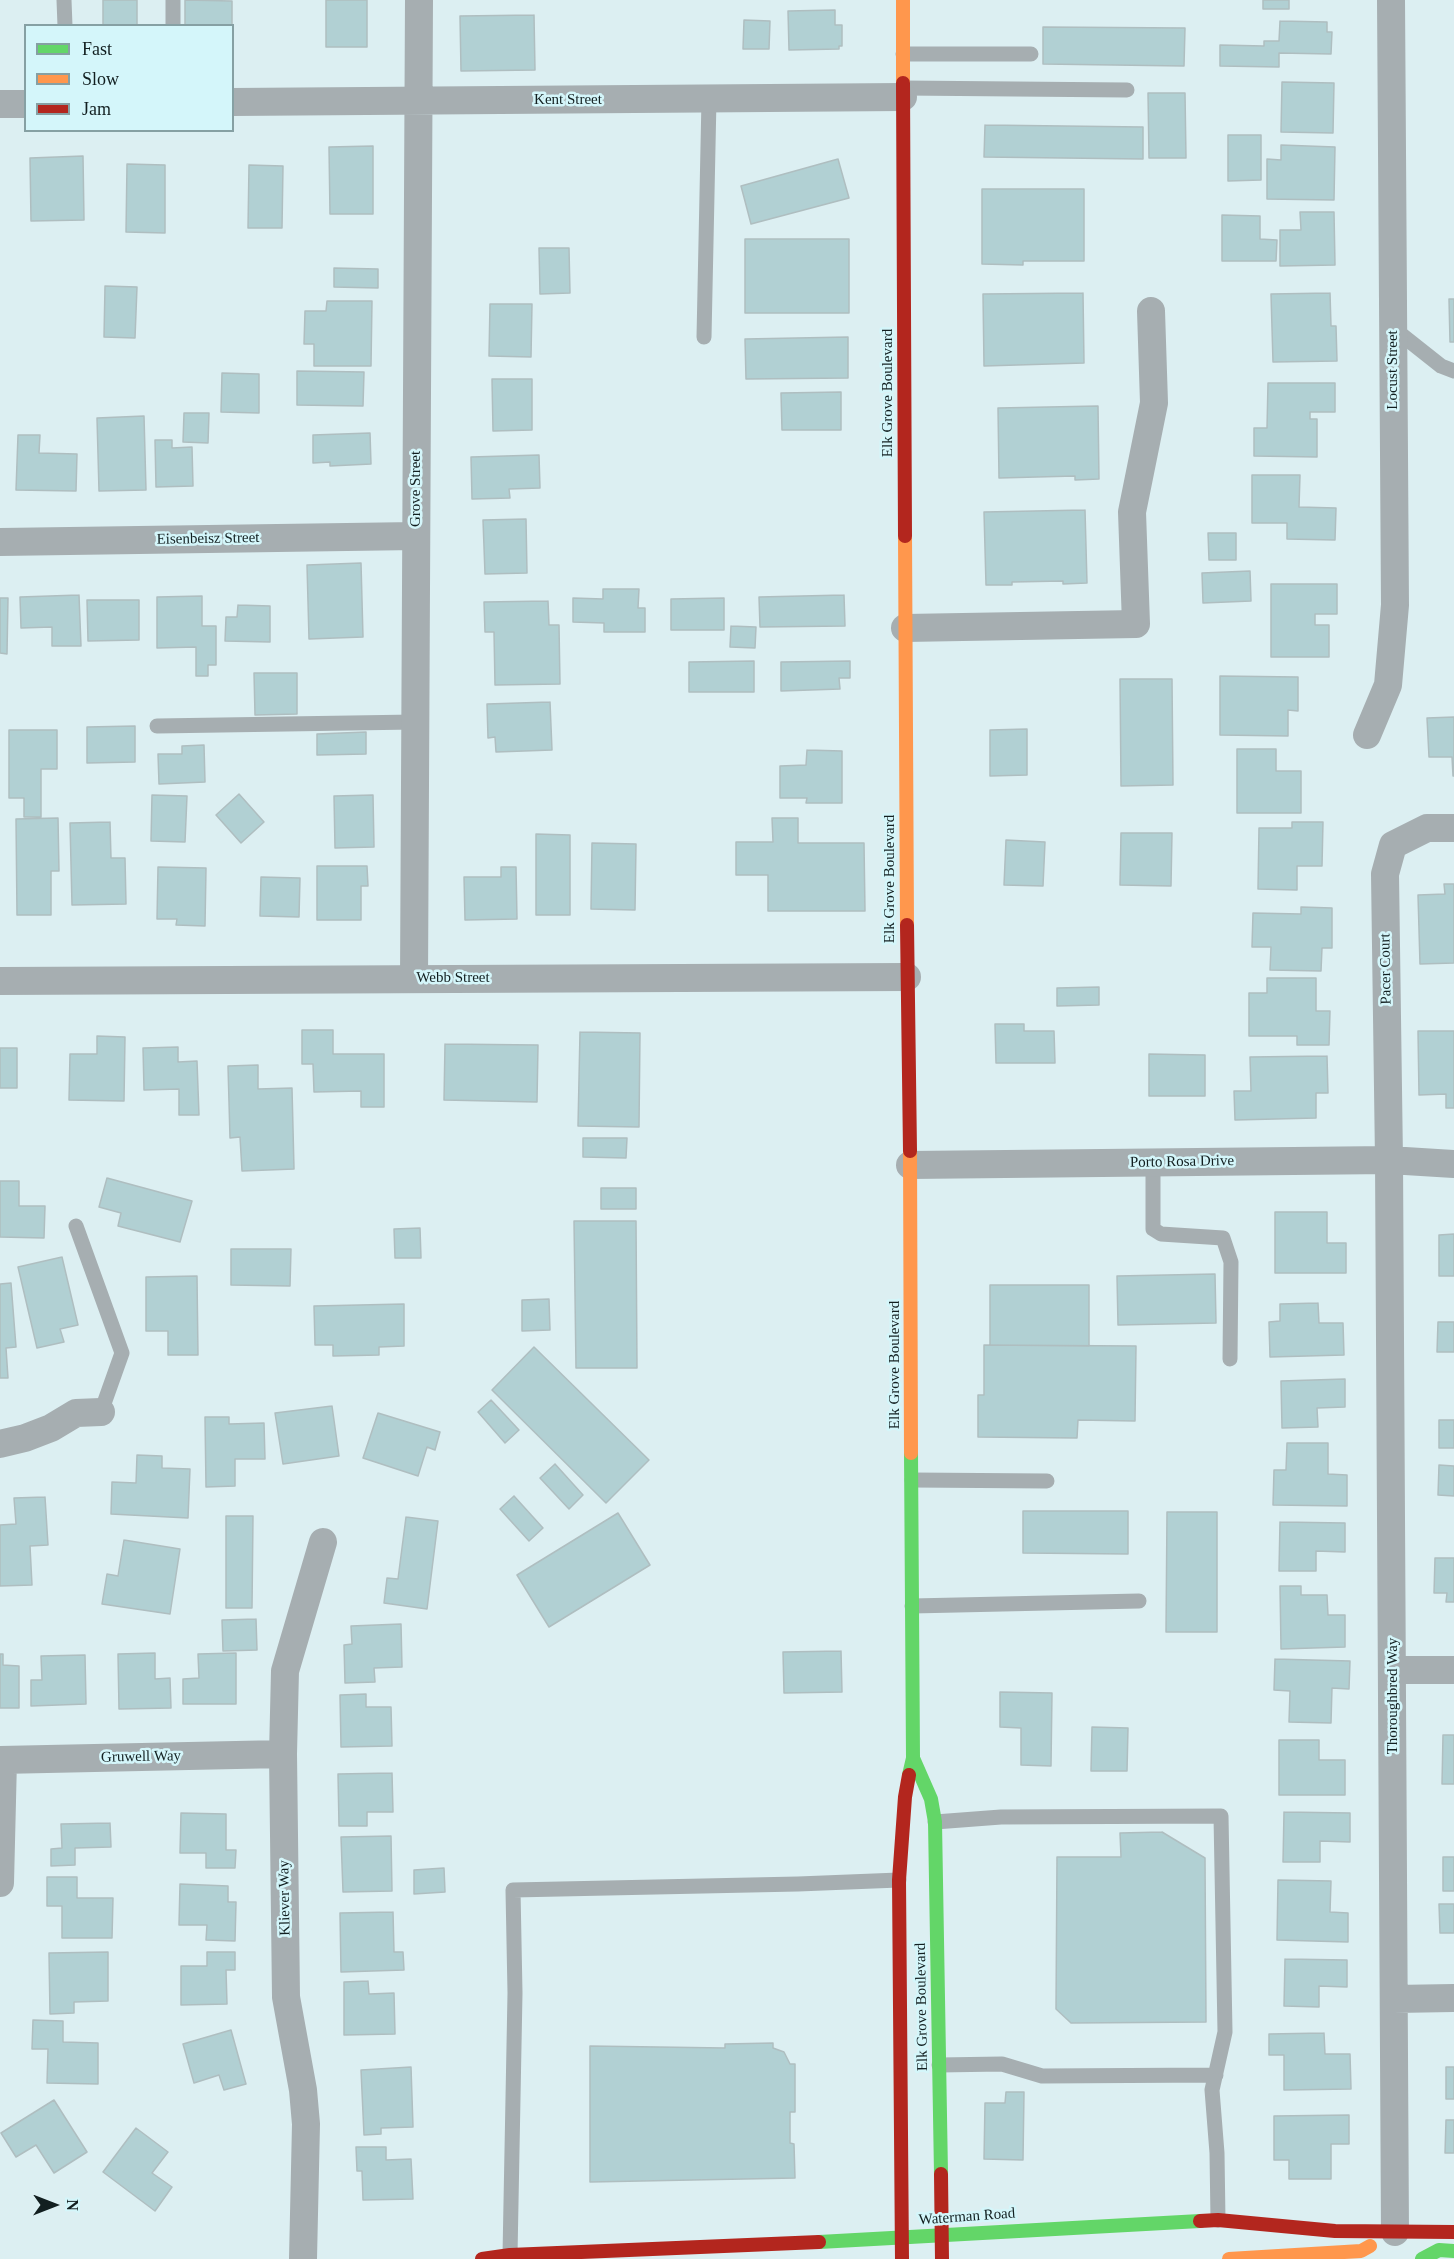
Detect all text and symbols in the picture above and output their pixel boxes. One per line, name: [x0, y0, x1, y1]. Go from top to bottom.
legend: [24, 24, 234, 132]
text: Fast: [82, 39, 112, 59]
text: Slow: [82, 69, 119, 89]
street label: Kent Street: [534, 91, 602, 109]
text: Jam: [82, 99, 111, 119]
street label: Elk Grove Boulevard: [879, 329, 897, 457]
street label: Locust Street: [1384, 330, 1402, 410]
street label: Grove Street: [407, 451, 425, 527]
street label: Eisenbeisz Street: [156, 529, 260, 549]
street label: Elk Grove Boulevard: [881, 815, 899, 943]
street label: Pacer Court: [1376, 933, 1396, 1005]
street label: Webb Street: [416, 969, 490, 987]
street label: Porto Rosa Drive: [1130, 1152, 1234, 1172]
street label: Elk Grove Boulevard: [886, 1301, 904, 1429]
street label: Thoroughbred Way: [1384, 1638, 1402, 1754]
street label: Gruwell Way: [101, 1747, 181, 1767]
street label: Kliever Way: [275, 1860, 295, 1936]
street label: Elk Grove Boulevard: [912, 1943, 932, 2071]
north arrow: [24, 2175, 84, 2235]
text: N: [64, 2199, 81, 2211]
street label: Waterman Road: [918, 2205, 1016, 2229]

